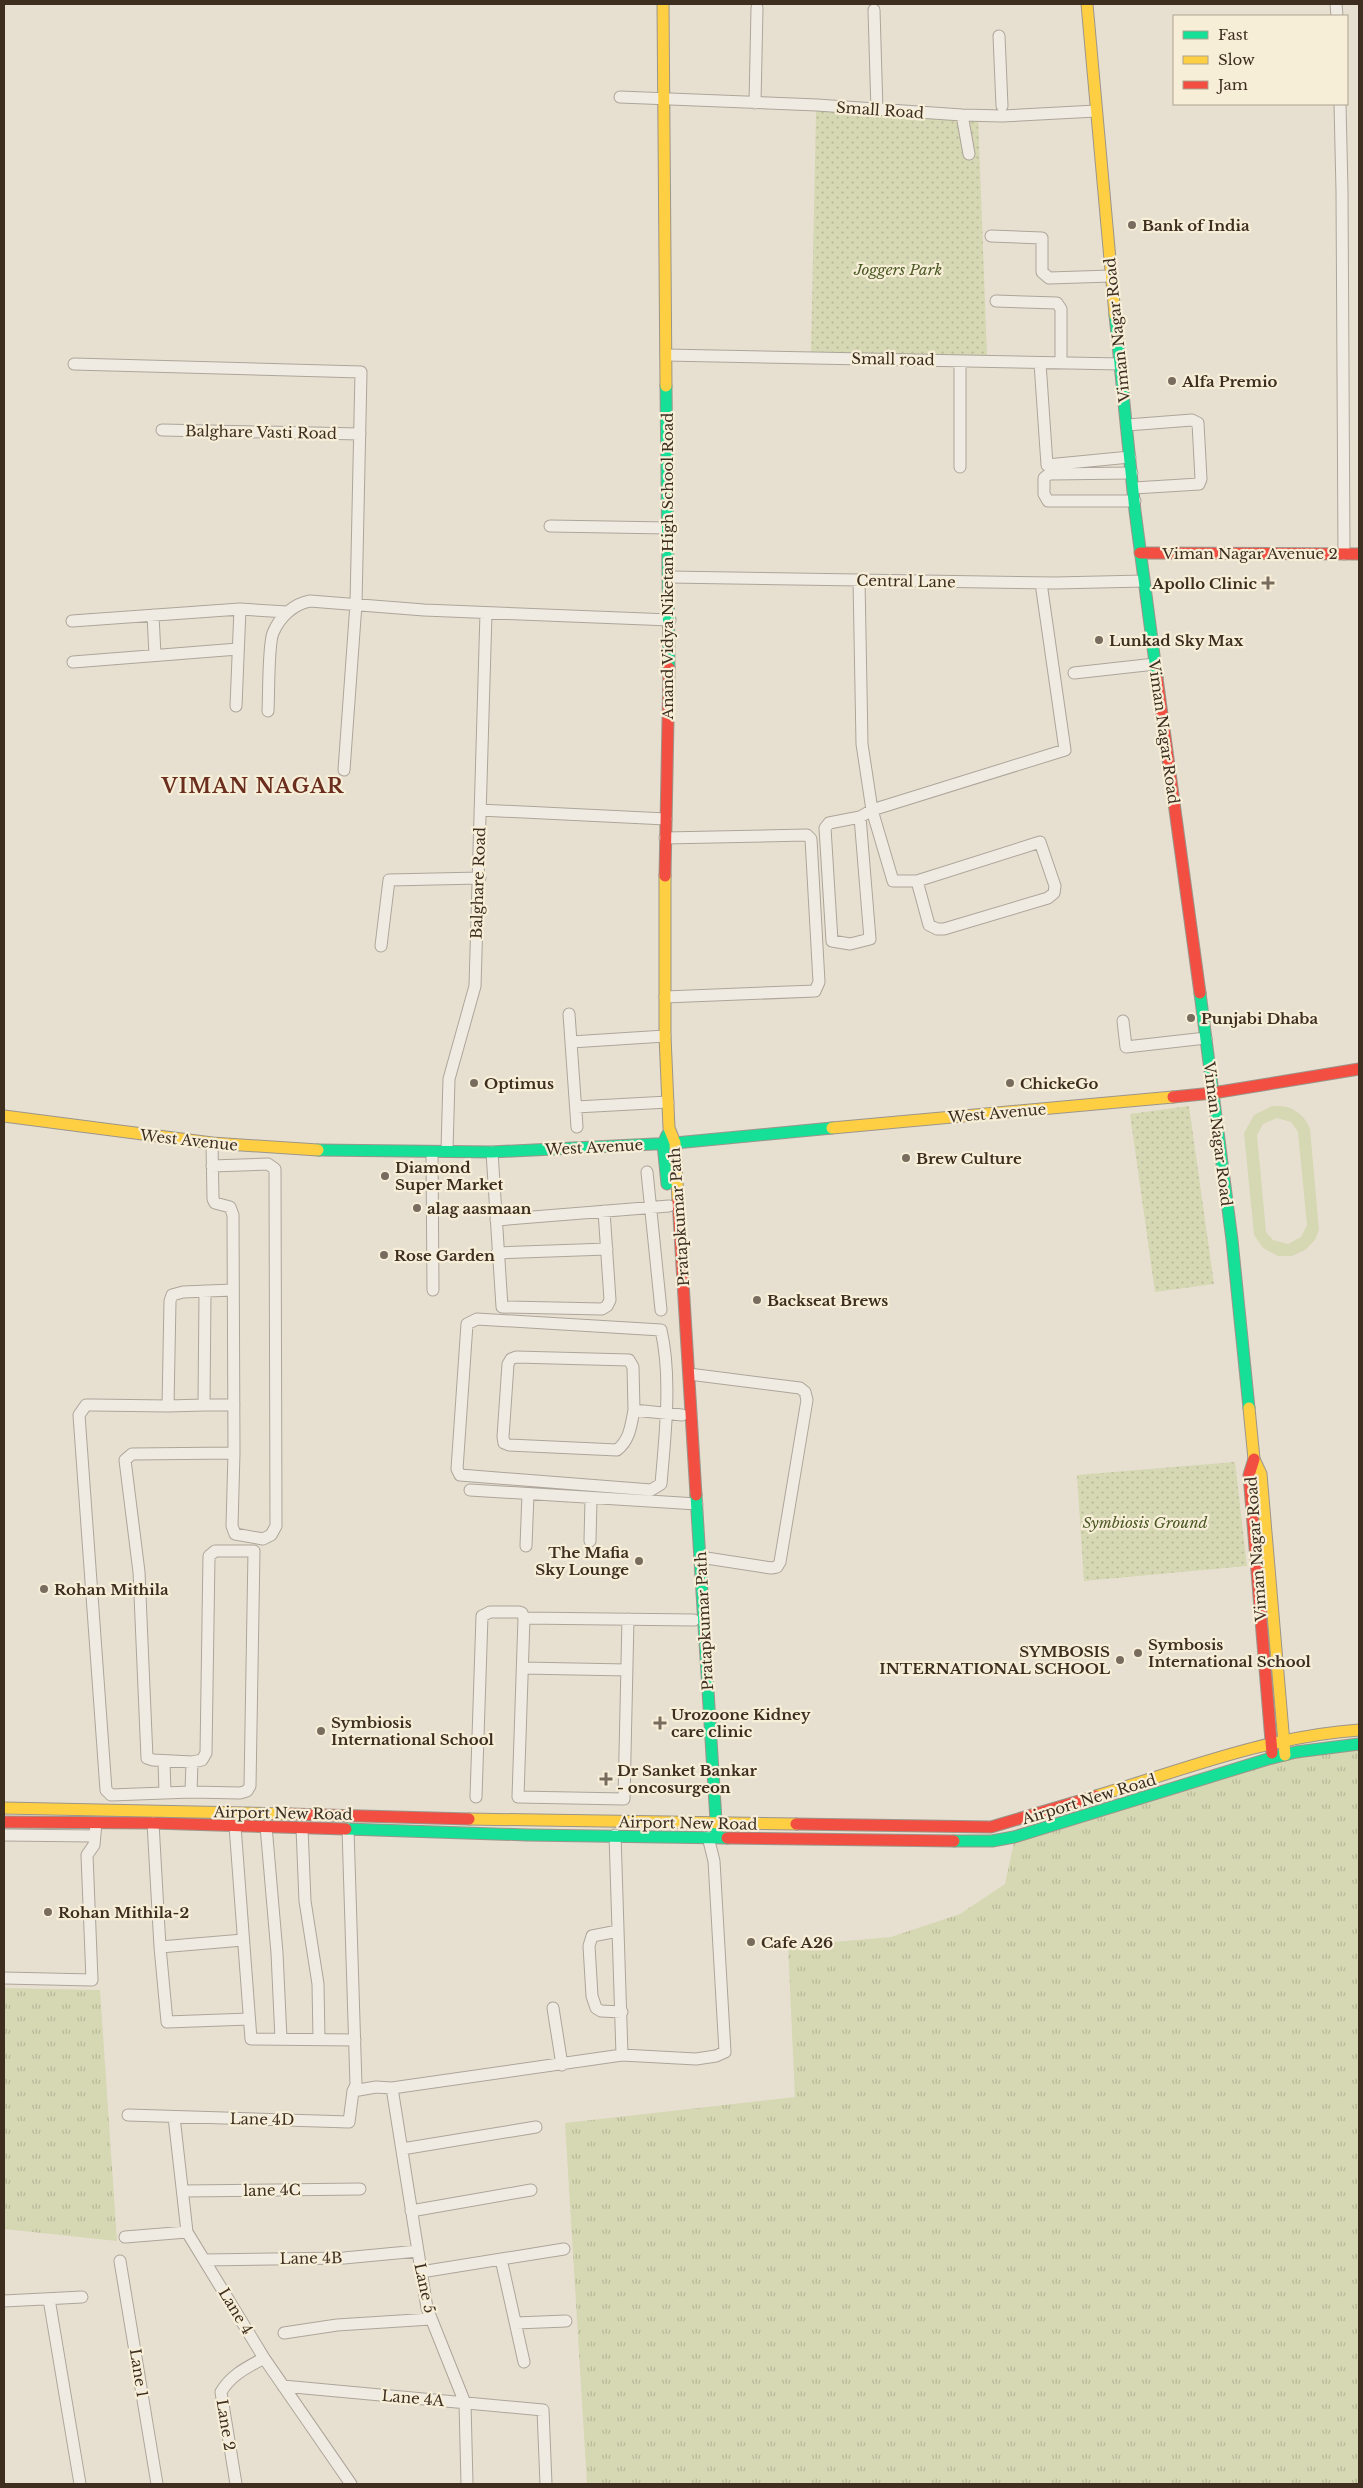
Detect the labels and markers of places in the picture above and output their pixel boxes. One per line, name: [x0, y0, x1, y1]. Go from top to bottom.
place label: Bank of India: [1142, 216, 1250, 235]
marker: Bank of India: [1126, 219, 1138, 231]
place label: Alfa Premio: [1181, 372, 1278, 391]
marker: Alfa Premio: [1166, 375, 1178, 387]
place label: Apollo Clinic: [1151, 574, 1258, 593]
marker: Apollo Clinic: [1261, 576, 1275, 590]
place label: Lunkad Sky Max: [1109, 631, 1244, 650]
marker: Lunkad Sky Max: [1093, 634, 1105, 646]
place label: Punjabi Dhaba: [1201, 1009, 1318, 1028]
marker: Punjabi Dhaba: [1185, 1012, 1197, 1024]
place label: Optimus: [484, 1074, 554, 1093]
place label: ChickeGo: [1020, 1074, 1098, 1093]
marker: Optimus: [468, 1077, 480, 1089]
marker: ChickeGo: [1004, 1077, 1016, 1089]
place label: Brew Culture: [916, 1149, 1022, 1168]
marker: Brew Culture: [900, 1152, 912, 1164]
place label: Diamond Super Market: [395, 1158, 504, 1194]
marker: Diamond Super Market: [379, 1170, 391, 1182]
place label: alag aasmaan: [427, 1199, 532, 1218]
marker: alag aasmaan: [411, 1202, 423, 1214]
place label: Rose Garden: [394, 1246, 495, 1265]
marker: Rose Garden: [378, 1249, 390, 1261]
place label: Backseat Brews: [767, 1291, 888, 1310]
marker: Backseat Brews: [751, 1294, 763, 1306]
place label: The Mafia Sky Lounge: [535, 1543, 629, 1579]
marker: The Mafia Sky Lounge: [633, 1555, 645, 1567]
place label: Rohan Mithila: [54, 1580, 169, 1599]
marker: Rohan Mithila: [38, 1583, 50, 1595]
place label: Symbosis International School: [1148, 1635, 1312, 1671]
place label: SYMBOSIS INTERNATIONAL SCHOOL: [879, 1642, 1111, 1678]
marker: Symbosis International School: [1132, 1647, 1144, 1659]
marker: SYMBOSIS INTERNATIONAL SCHOOL: [1114, 1654, 1126, 1666]
place label: Urozoone Kidney care clinic: [671, 1705, 811, 1741]
place label: Symbiosis International School: [331, 1713, 495, 1749]
marker: Urozoone Kidney care clinic: [653, 1716, 667, 1730]
marker: Symbiosis International School: [315, 1725, 327, 1737]
place label: Dr Sanket Bankar - oncosurgeon: [617, 1761, 758, 1797]
marker: Dr Sanket Bankar - oncosurgeon: [599, 1772, 613, 1786]
place label: Rohan Mithila-2: [58, 1903, 189, 1922]
marker: Rohan Mithila-2: [42, 1906, 54, 1918]
place label: Cafe A26: [761, 1933, 833, 1952]
marker: Cafe A26: [745, 1936, 757, 1948]

